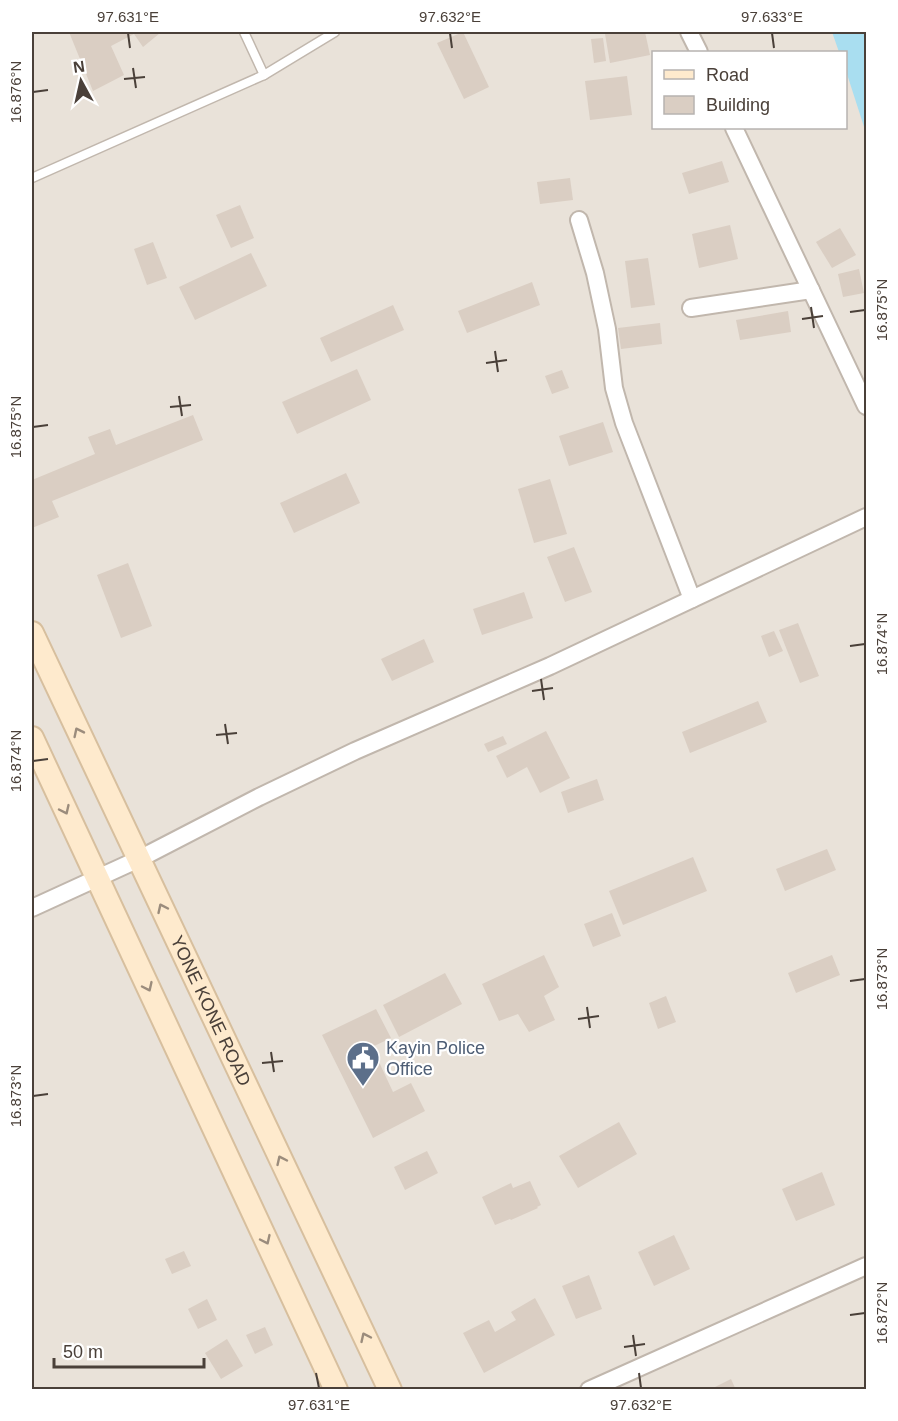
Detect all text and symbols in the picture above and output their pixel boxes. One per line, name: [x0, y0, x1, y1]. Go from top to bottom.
text: 97.631°E: [97, 8, 159, 25]
text: 97.632°E: [419, 8, 481, 25]
text: 97.633°E: [741, 8, 803, 25]
north arrow: [51, 51, 111, 111]
legend: [652, 51, 847, 129]
text: N: [72, 57, 86, 76]
text: 16.876°N: [7, 61, 24, 123]
text: Road: [706, 65, 749, 85]
text: Building: [706, 95, 770, 115]
text: 16.875°N: [873, 279, 890, 341]
text: 16.875°N: [7, 396, 24, 458]
text: 16.874°N: [873, 613, 890, 675]
one-way arrow: [74, 728, 86, 739]
text: 16.874°N: [7, 730, 24, 792]
one-way arrow: [58, 804, 70, 815]
one-way arrow: [157, 904, 169, 915]
street label: YONE KONE ROAD: [167, 932, 255, 1089]
text: 16.873°N: [873, 948, 890, 1010]
one-way arrow: [140, 980, 152, 991]
place label: Kayin Police Office: [386, 1038, 485, 1079]
public building icon: Kayin Police Office: [345, 1040, 381, 1087]
text: 16.873°N: [7, 1065, 24, 1127]
one-way arrow: [277, 1156, 289, 1167]
one-way arrow: [258, 1233, 270, 1244]
text: 16.872°N: [873, 1282, 890, 1344]
scale bar: [54, 1331, 204, 1369]
one-way arrow: [360, 1332, 372, 1343]
text: 50 m: [63, 1342, 103, 1362]
text: 97.631°E: [288, 1396, 350, 1413]
text: 97.632°E: [610, 1396, 672, 1413]

